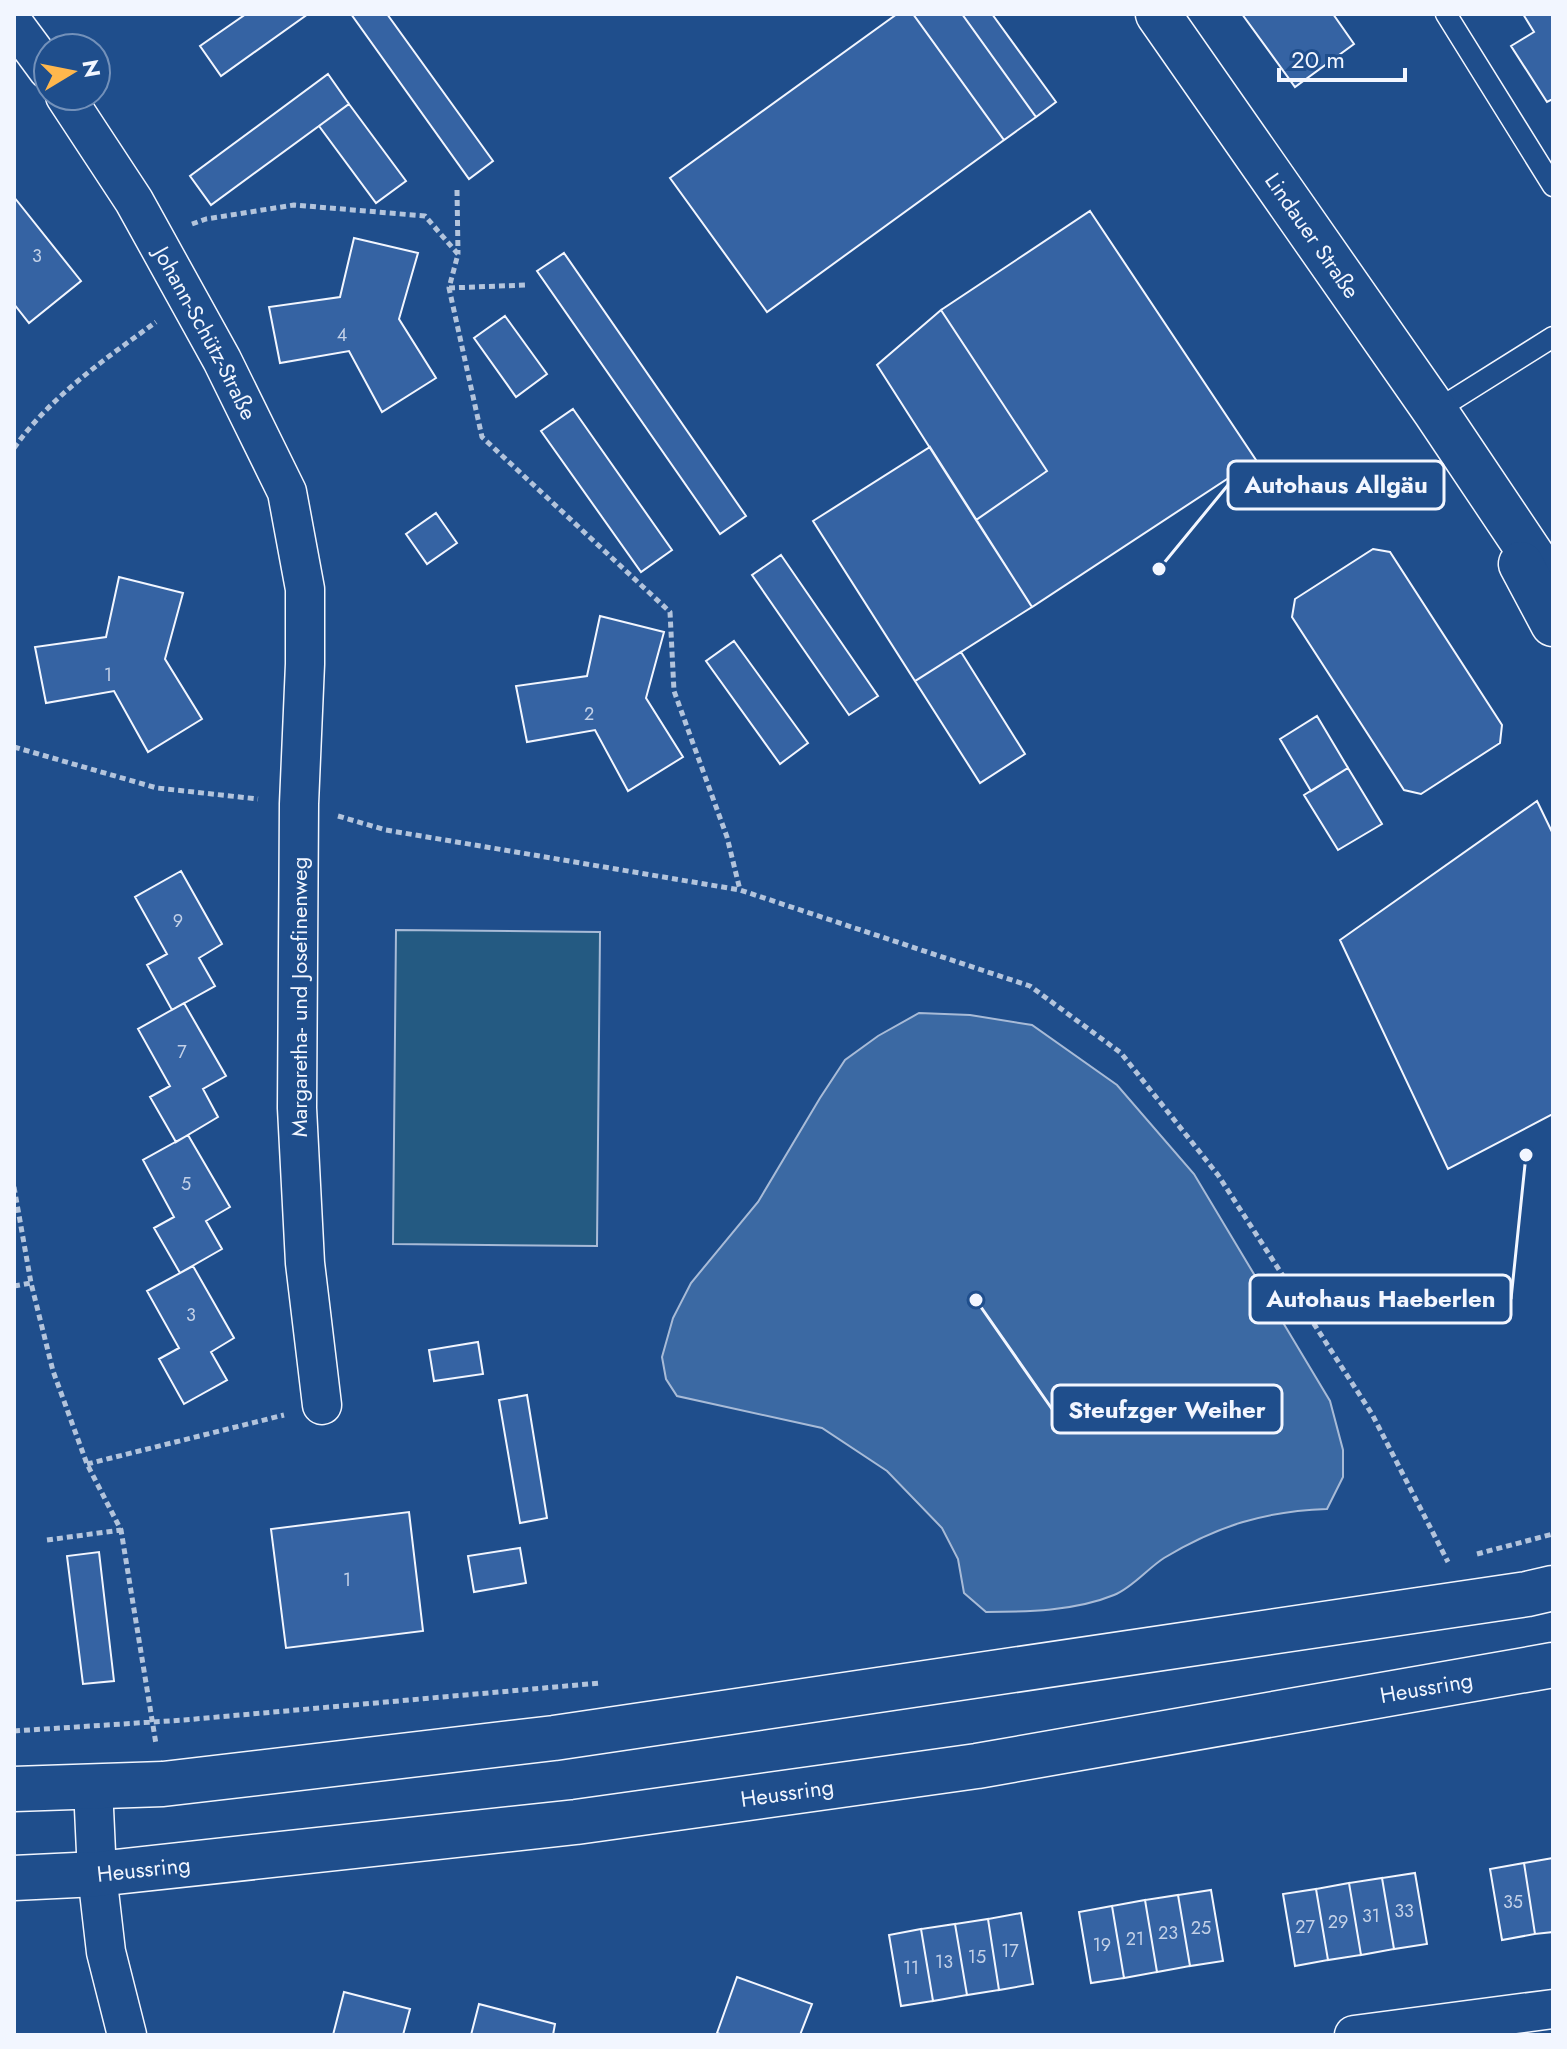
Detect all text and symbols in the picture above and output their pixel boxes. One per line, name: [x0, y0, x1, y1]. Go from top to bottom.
north arrow: [32, 32, 112, 112]
scale bar: [1279, 32, 1405, 82]
text: 20 m: [1291, 42, 1345, 77]
text: N: [74, 57, 109, 80]
street label: Lindauer Straße: [1257, 166, 1368, 305]
street label: Johann-Schütz-Straße: [145, 238, 265, 425]
house number: 3: [32, 243, 42, 269]
house number: 4: [337, 322, 347, 348]
callout: Autohaus Allgäu: [1228, 461, 1444, 509]
text: Autohaus Allgäu: [1243, 467, 1428, 502]
house number: 1: [104, 662, 112, 688]
house number: 2: [584, 701, 594, 727]
street label: Margaretha- und Josefinenweg: [283, 857, 315, 1137]
house number: 9: [173, 908, 183, 934]
house number: 7: [177, 1039, 187, 1065]
house number: 5: [181, 1171, 191, 1197]
callout: Autohaus Haeberlen: [1250, 1275, 1511, 1323]
text: Autohaus Haeberlen: [1265, 1281, 1496, 1316]
house number: 3: [186, 1302, 196, 1328]
callout: Steufzger Weiher: [1052, 1385, 1282, 1433]
text: Steufzger Weiher: [1068, 1392, 1266, 1427]
house number: 1: [343, 1567, 351, 1593]
street label: Heussring: [1377, 1663, 1475, 1711]
street label: Heussring: [738, 1770, 836, 1815]
street label: Heussring: [95, 1848, 192, 1890]
house number: 35: [1503, 1889, 1523, 1915]
house number: 33: [1394, 1898, 1414, 1924]
house number: 31: [1362, 1903, 1380, 1929]
house number: 29: [1328, 1909, 1348, 1935]
house number: 27: [1295, 1914, 1315, 1940]
house number: 25: [1191, 1915, 1211, 1941]
house number: 23: [1158, 1920, 1178, 1946]
house number: 21: [1126, 1926, 1144, 1952]
house number: 19: [1093, 1932, 1111, 1958]
house number: 17: [1001, 1938, 1019, 1964]
house number: 15: [968, 1944, 986, 1970]
house number: 13: [935, 1949, 953, 1975]
house number: 11: [903, 1955, 919, 1981]

